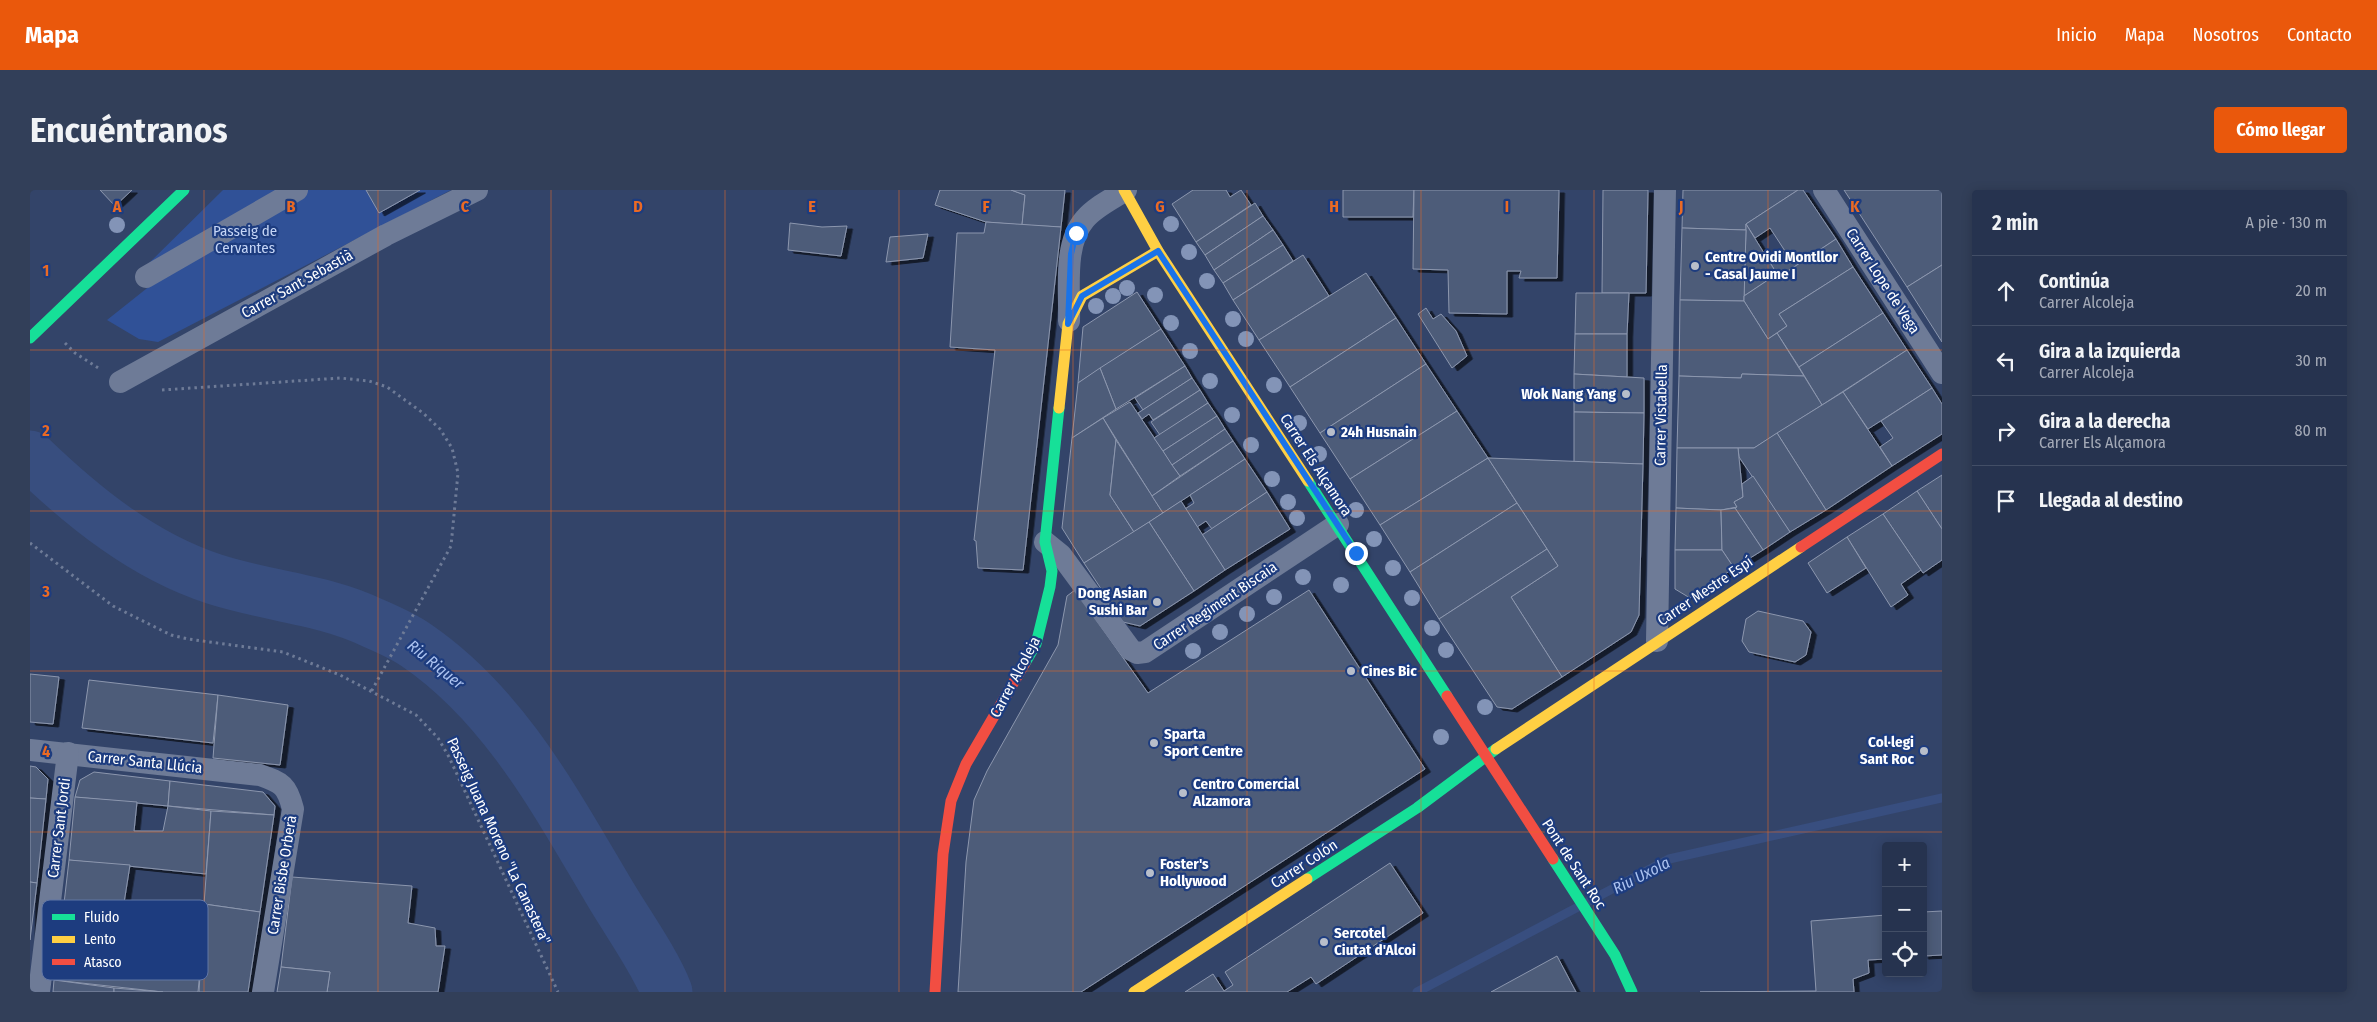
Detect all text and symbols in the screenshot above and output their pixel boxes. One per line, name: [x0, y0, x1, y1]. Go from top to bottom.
text: Mapa: [25, 21, 79, 49]
text: Inicio: [2056, 24, 2097, 46]
text: Mapa: [2125, 24, 2165, 46]
text: Nosotros: [2193, 24, 2259, 46]
text: Contacto: [2287, 24, 2352, 46]
button: Cómo llegar: [2214, 107, 2347, 153]
text: Encuéntranos: [30, 109, 228, 151]
text: A: [112, 197, 122, 216]
text: B: [287, 197, 296, 216]
text: C: [461, 197, 470, 216]
text: D: [633, 197, 643, 216]
text: E: [808, 197, 816, 216]
text: F: [982, 197, 990, 216]
text: G: [1155, 197, 1165, 216]
text: H: [1329, 197, 1339, 216]
text: I: [1505, 197, 1509, 216]
text: J: [1678, 197, 1683, 216]
text: K: [1850, 197, 1860, 216]
text: 2 min: [1992, 210, 2039, 236]
text: A pie · 130 m: [2246, 213, 2327, 232]
park label: Passeig de Cervantes: [213, 222, 277, 257]
route start: [1065, 222, 1088, 245]
street label: Carrer Lope de Vega: [1842, 225, 1924, 337]
street label: Carrer Sant Sebastià: [238, 246, 356, 322]
place label: Centre Ovidi Montllor - Casal Jaume I: [1705, 248, 1839, 283]
marker: Centre Ovidi Montllor - Casal Jaume I: [1689, 260, 1701, 272]
text: 1: [43, 261, 49, 280]
text: Continúa: [2039, 270, 2110, 293]
icon: ahead: [1992, 277, 2020, 305]
text: 20 m: [2296, 281, 2327, 300]
text: Carrer Alcoleja: [2039, 293, 2134, 312]
text: Gira a la izquierda: [2039, 340, 2181, 363]
icon: left: [1992, 347, 2020, 375]
text: 30 m: [2295, 351, 2327, 370]
text: Carrer Alcoleja: [2039, 363, 2134, 382]
street label: Carrer Vistabella: [1651, 364, 1671, 466]
place label: Wok Nang Yang: [1521, 385, 1617, 403]
marker: Wok Nang Yang: [1620, 388, 1632, 400]
street label: Carrer Els Alçamora: [1276, 410, 1356, 520]
text: Gira a la derecha: [2039, 410, 2171, 433]
icon: right: [1992, 417, 2020, 445]
text: 2: [41, 421, 50, 440]
text: 80 m: [2295, 421, 2327, 440]
place label: 24h Husnain: [1340, 423, 1417, 441]
marker: 24h Husnain: [1325, 426, 1337, 438]
text: Carrer Els Alçamora: [2039, 433, 2166, 452]
icon: arrive: [1992, 487, 2020, 515]
text: Llegada al destino: [2039, 489, 2183, 512]
route end: [1345, 542, 1368, 565]
street label: Carrer Mestre Espí: [1654, 552, 1756, 630]
street label: Carrer Regiment Biscaia: [1150, 558, 1280, 654]
text: 3: [41, 582, 50, 601]
place label: Dong Asian Sushi Bar: [1078, 584, 1148, 619]
marker: Dong Asian Sushi Bar: [1151, 596, 1163, 608]
street label: Carrer Alcoleja: [986, 633, 1044, 721]
water label: Riu Riquer: [404, 636, 468, 693]
place label: Cines Bic: [1361, 662, 1417, 680]
marker: Cines Bic: [1345, 665, 1357, 677]
place label: Sparta Sport Centre: [1164, 725, 1243, 760]
place label: Col·legi Sant Roc: [1860, 733, 1914, 768]
street label: Passeig Juana Moreno "La Canastera": [443, 735, 555, 947]
marker: Sparta Sport Centre: [1148, 737, 1160, 749]
text: 4: [42, 742, 50, 761]
marker: Col·legi Sant Roc: [1918, 745, 1930, 757]
street label: Carrer Santa Llúcia: [87, 747, 203, 777]
place label: Centro Comercial Alzamora: [1192, 775, 1300, 810]
street label: Carrer Sant Jordi: [44, 777, 74, 879]
marker: Centro Comercial Alzamora: [1177, 787, 1189, 799]
street label: Carrer Bisbe Orberà: [264, 814, 300, 936]
street label: Pont de Sant Roc: [1538, 815, 1610, 913]
street label: Carrer Colón: [1267, 836, 1341, 892]
map controls: [1882, 842, 1927, 977]
button: +: [1882, 842, 1927, 887]
water label: Riu Uxola: [1609, 853, 1673, 898]
place label: Foster's Hollywood: [1160, 855, 1227, 890]
marker: Foster's Hollywood: [1144, 867, 1156, 879]
button: −: [1882, 887, 1927, 932]
legend: [42, 900, 208, 980]
text: Fluido: [84, 909, 119, 926]
place label: Sercotel Ciutat d'Alcoi: [1334, 924, 1416, 959]
text: Lento: [84, 931, 116, 948]
button: locate: [1882, 932, 1927, 977]
marker: Sercotel Ciutat d'Alcoi: [1318, 936, 1330, 948]
text: Atasco: [84, 954, 122, 971]

